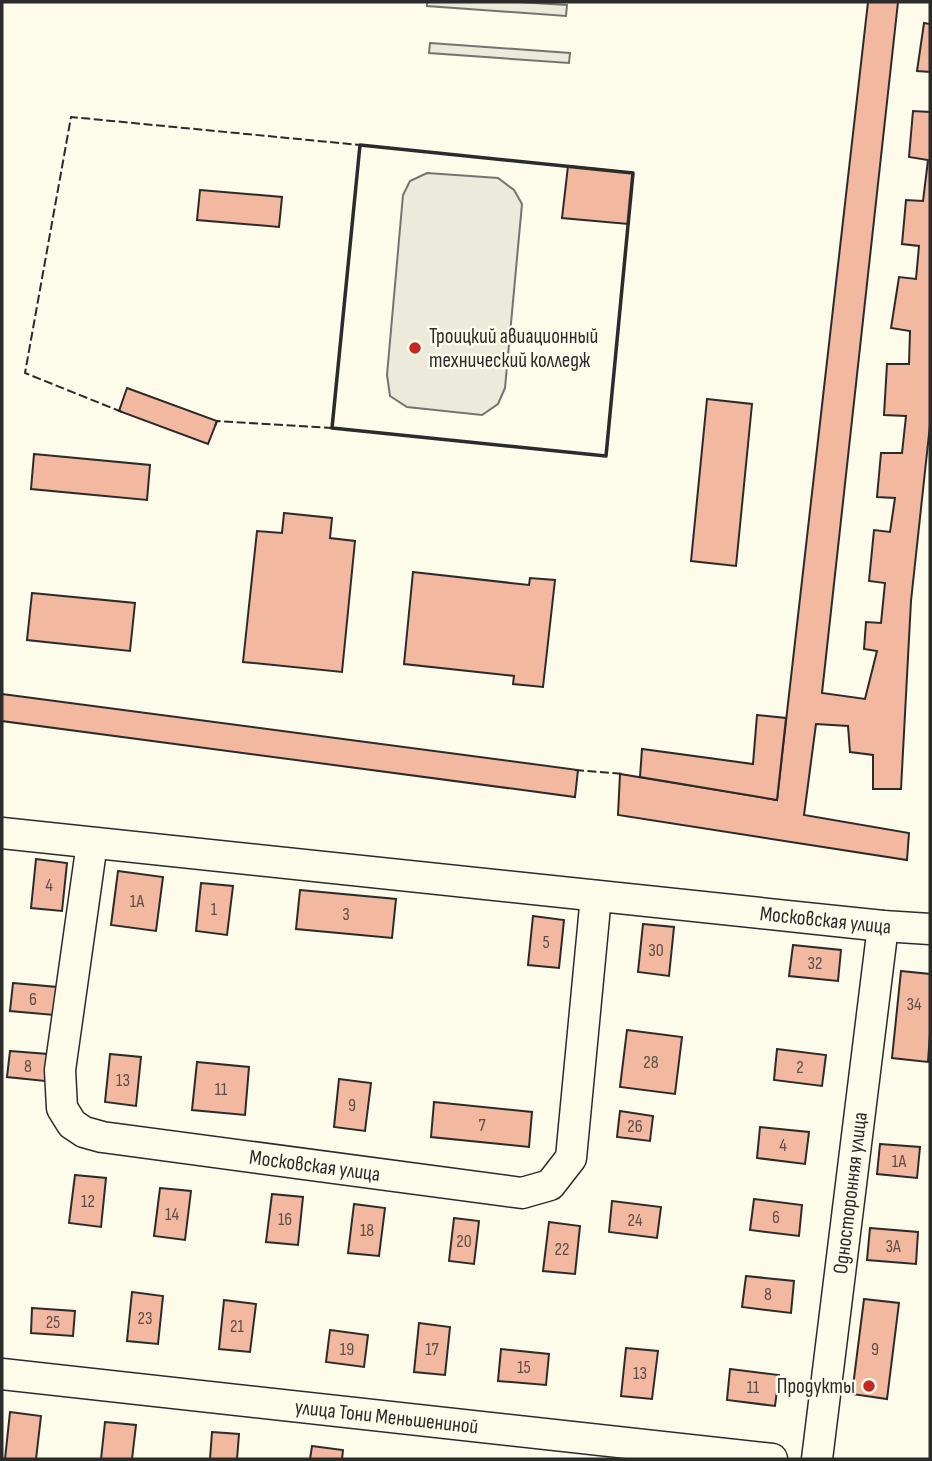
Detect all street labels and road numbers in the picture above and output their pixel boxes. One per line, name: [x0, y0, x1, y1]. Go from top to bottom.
street label: Московская улица: [759, 901, 892, 939]
street label: Односторонняя улица: [828, 1111, 873, 1275]
street label: Московская улица: [248, 1145, 382, 1187]
street label: улица Тони Меньшениной: [294, 1394, 480, 1440]

